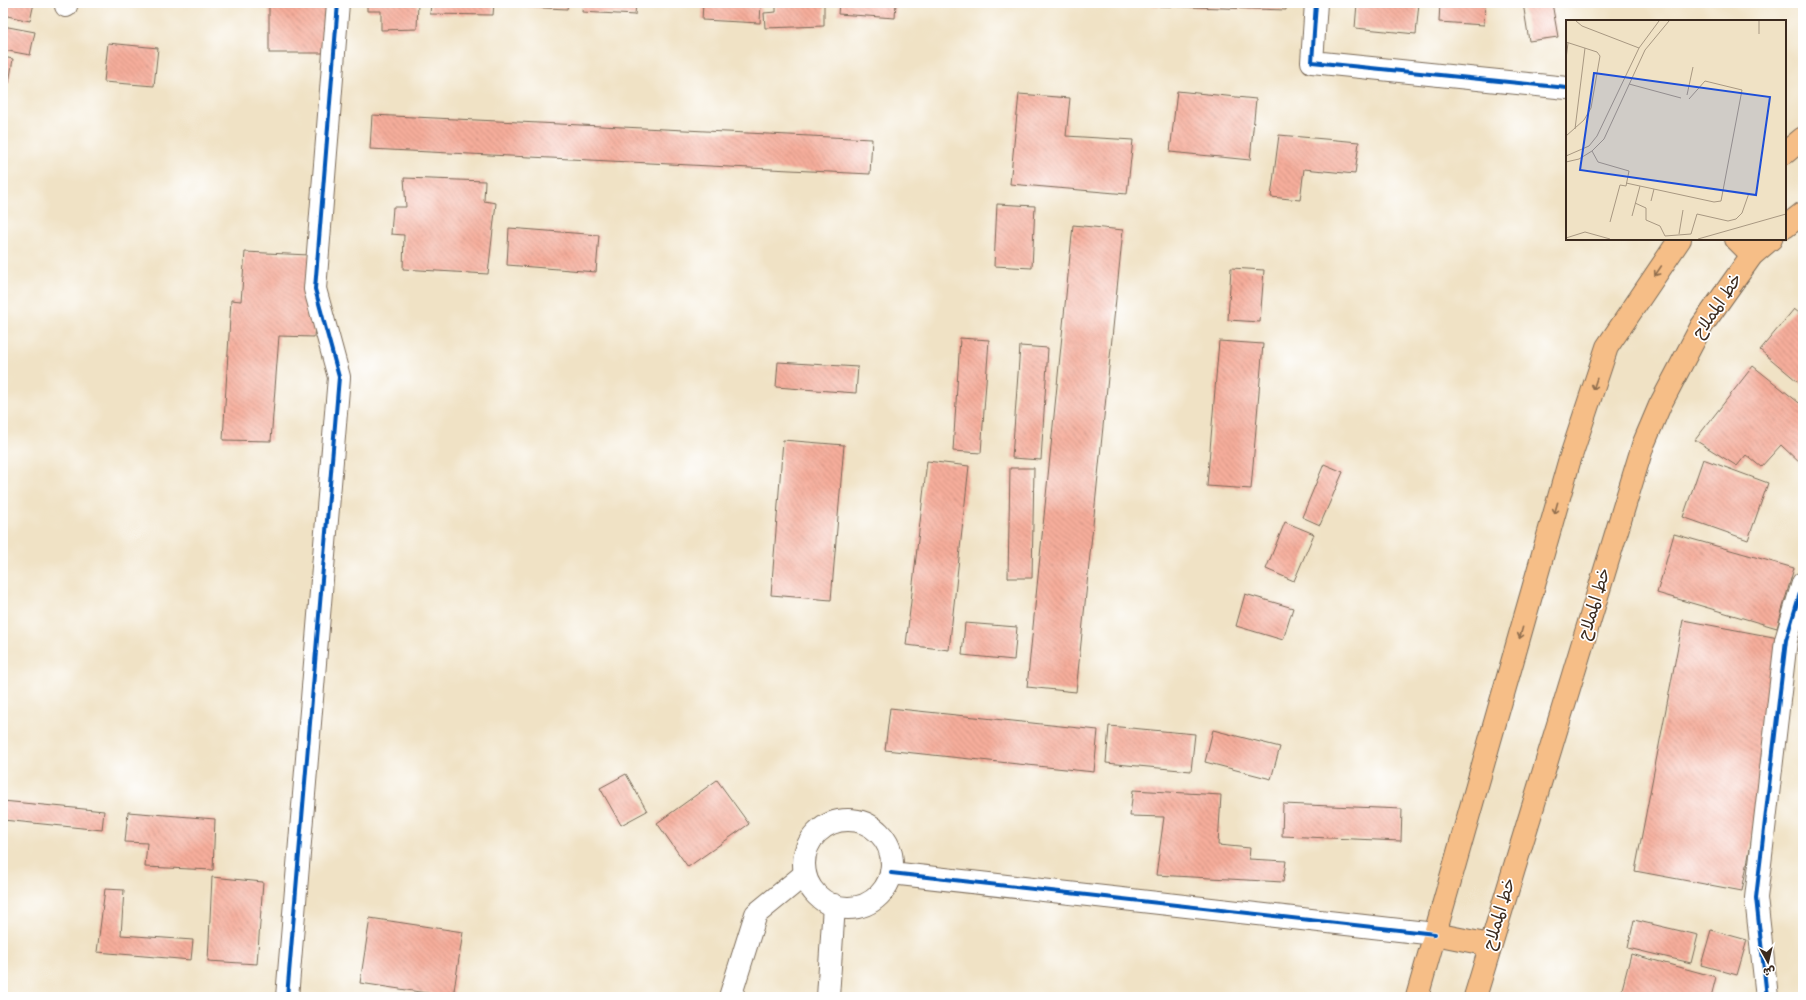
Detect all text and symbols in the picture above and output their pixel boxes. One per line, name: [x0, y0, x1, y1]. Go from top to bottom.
inset map: [1566, 20, 1786, 240]
one-way arrow: [1654, 265, 1662, 276]
street label: خط المملاح: [1687, 269, 1747, 343]
one-way arrow: [1591, 377, 1598, 390]
one-way arrow: [1552, 501, 1559, 514]
street label: خط المملاح: [1573, 565, 1615, 643]
one-way arrow: [1517, 626, 1524, 639]
street label: خط المملاح: [1478, 875, 1520, 953]
north arrow: [1748, 942, 1788, 982]
text: ش: [1762, 964, 1776, 980]

